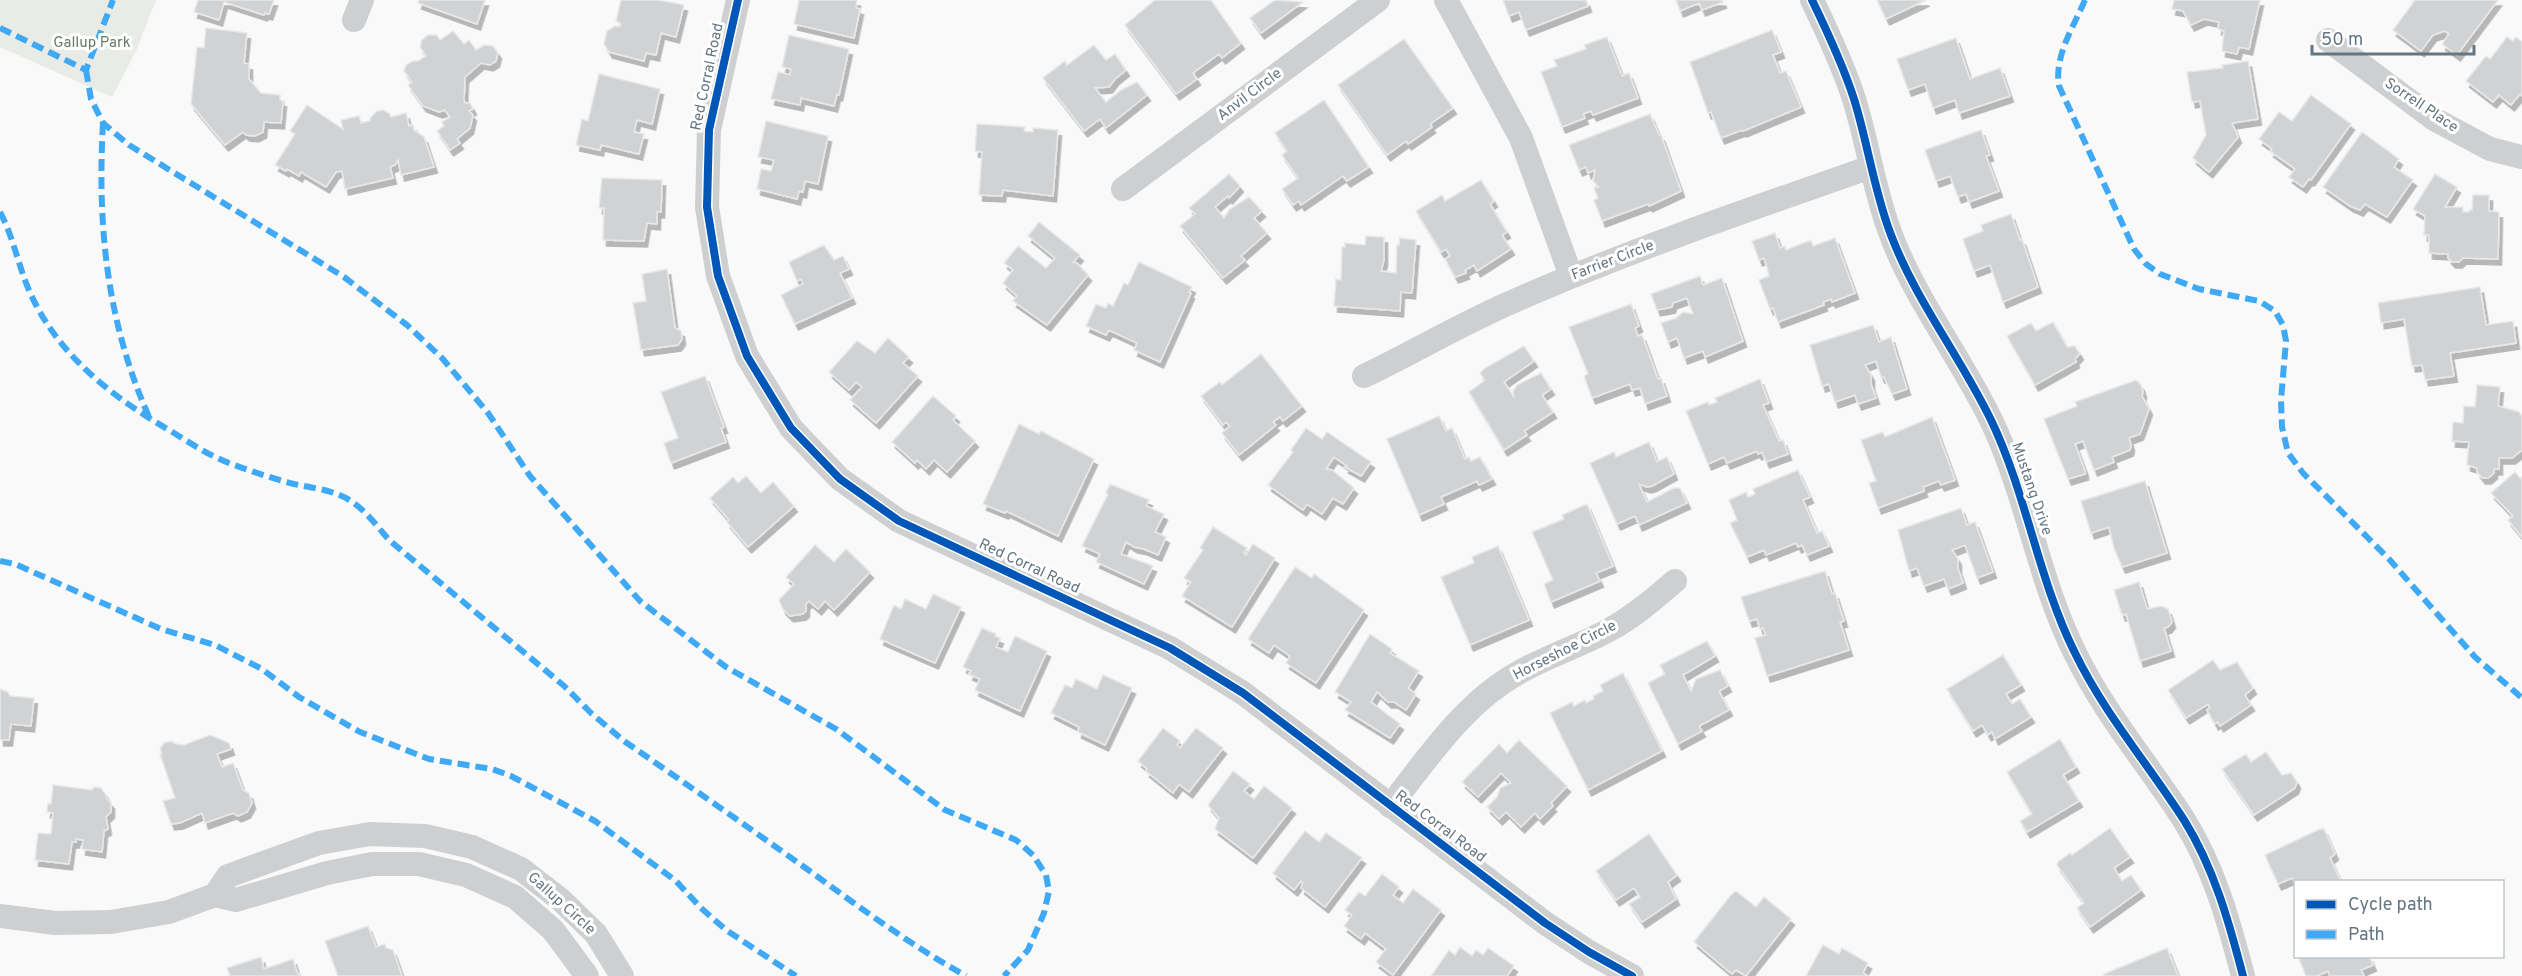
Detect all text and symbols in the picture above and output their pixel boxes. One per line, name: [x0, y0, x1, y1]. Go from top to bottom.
scale bar: [2312, 18, 2474, 56]
street label: Red Corral Road: [687, 22, 729, 132]
text: 50 m: [2321, 29, 2363, 52]
park label: Gallup Park: [53, 34, 131, 53]
street label: Anvil Circle: [1214, 65, 1286, 125]
street label: Sorrell Place: [2381, 74, 2461, 138]
street label: Farrier Circle: [1569, 237, 1657, 285]
street label: Mustang Drive: [2006, 440, 2056, 538]
street label: Red Corral Road: [975, 535, 1083, 599]
street label: Horseshoe Circle: [1510, 617, 1620, 685]
street label: Red Corral Road: [1391, 787, 1489, 867]
street label: Gallup Circle: [523, 868, 599, 940]
legend: [2294, 880, 2504, 958]
text: Cycle path: [2348, 894, 2433, 917]
text: Path: [2348, 924, 2385, 947]

